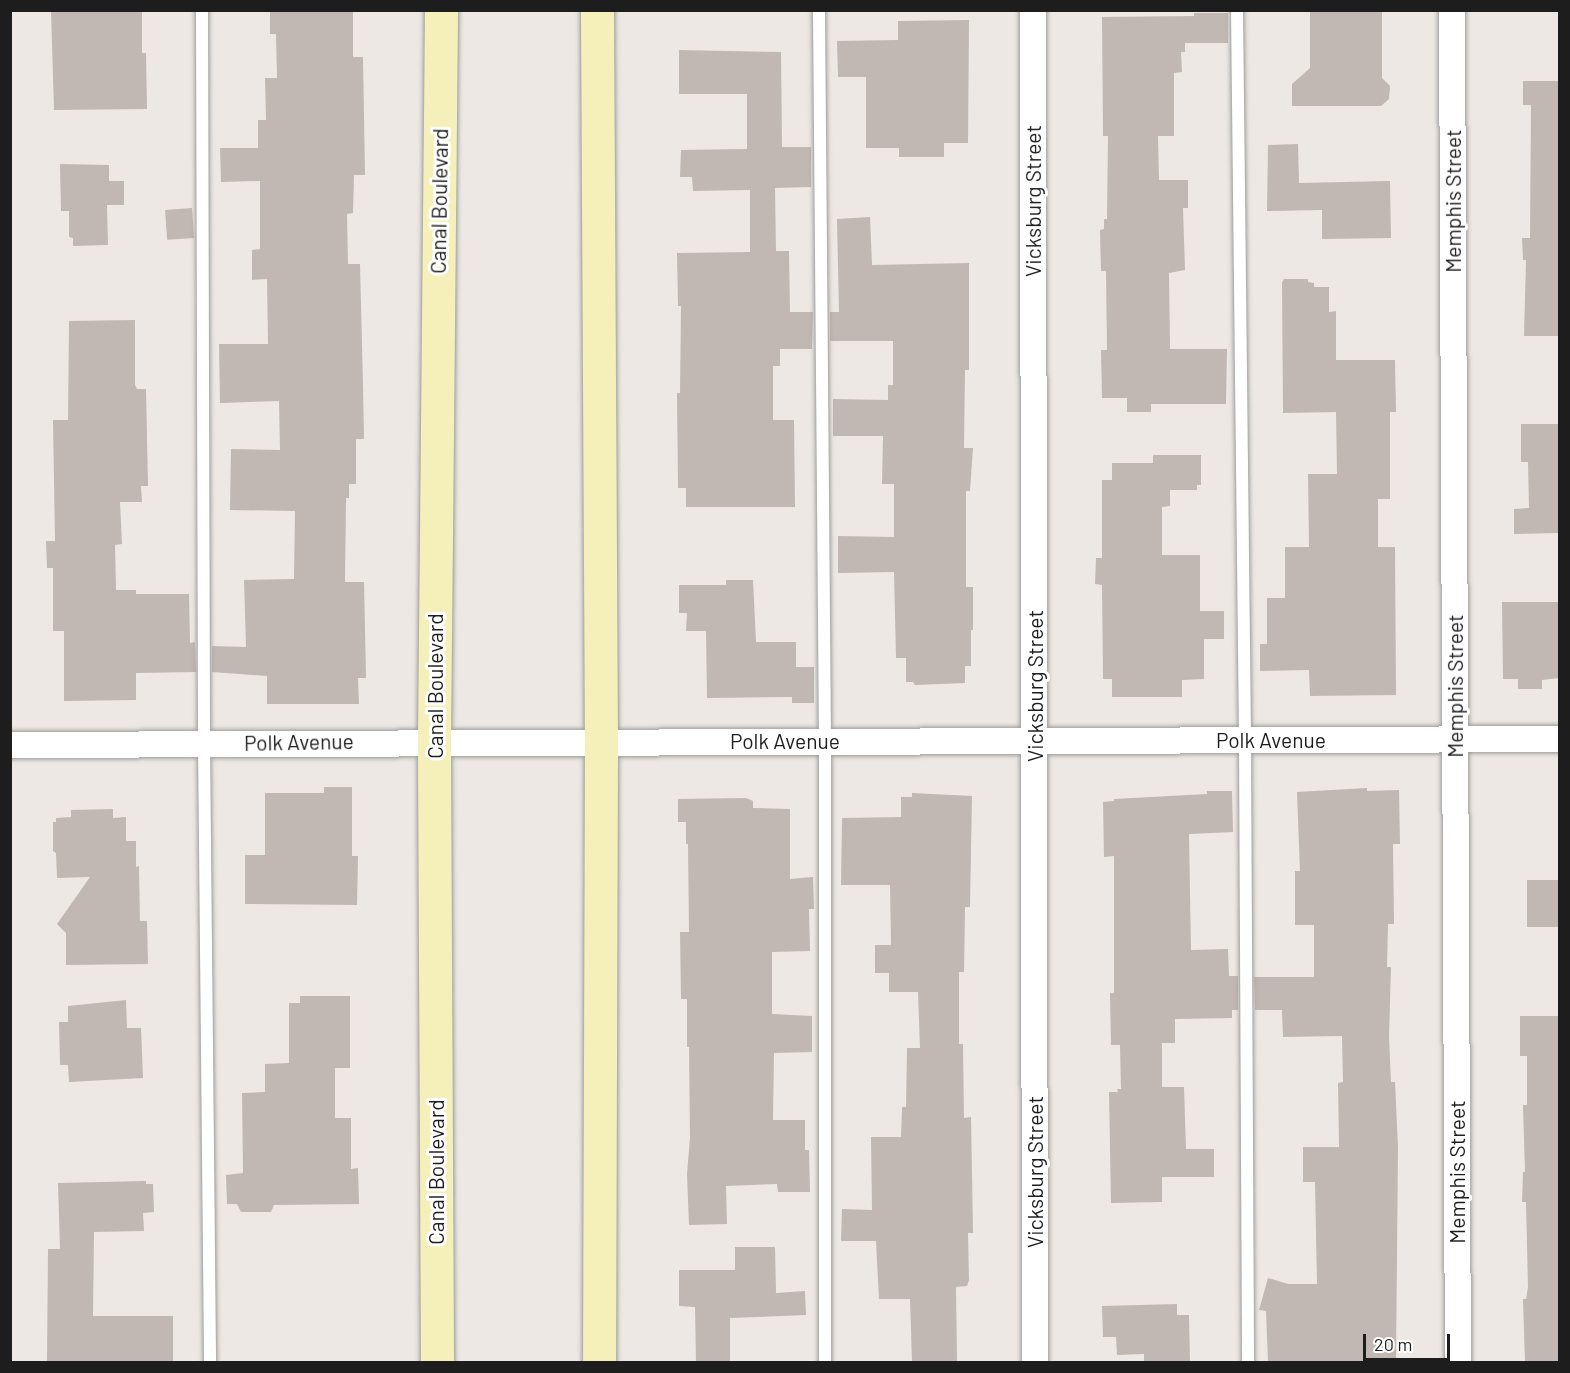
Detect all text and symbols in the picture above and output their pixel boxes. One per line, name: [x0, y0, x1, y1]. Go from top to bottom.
street label: Vicksburg Street: [1020, 125, 1046, 277]
street label: Canal Boulevard: [425, 128, 453, 274]
street label: Memphis Street: [1440, 129, 1466, 273]
street label: Vicksburg Street: [1022, 610, 1048, 762]
street label: Canal Boulevard: [422, 613, 448, 759]
street label: Memphis Street: [1442, 614, 1468, 758]
street label: Polk Avenue: [1216, 727, 1326, 753]
street label: Polk Avenue: [244, 728, 354, 756]
street label: Polk Avenue: [730, 728, 840, 754]
street label: Vicksburg Street: [1022, 1096, 1048, 1248]
street label: Canal Boulevard: [423, 1099, 449, 1245]
street label: Memphis Street: [1444, 1100, 1470, 1244]
scale bar: [1366, 1322, 1453, 1360]
text: 20 m: [1374, 1333, 1412, 1355]

